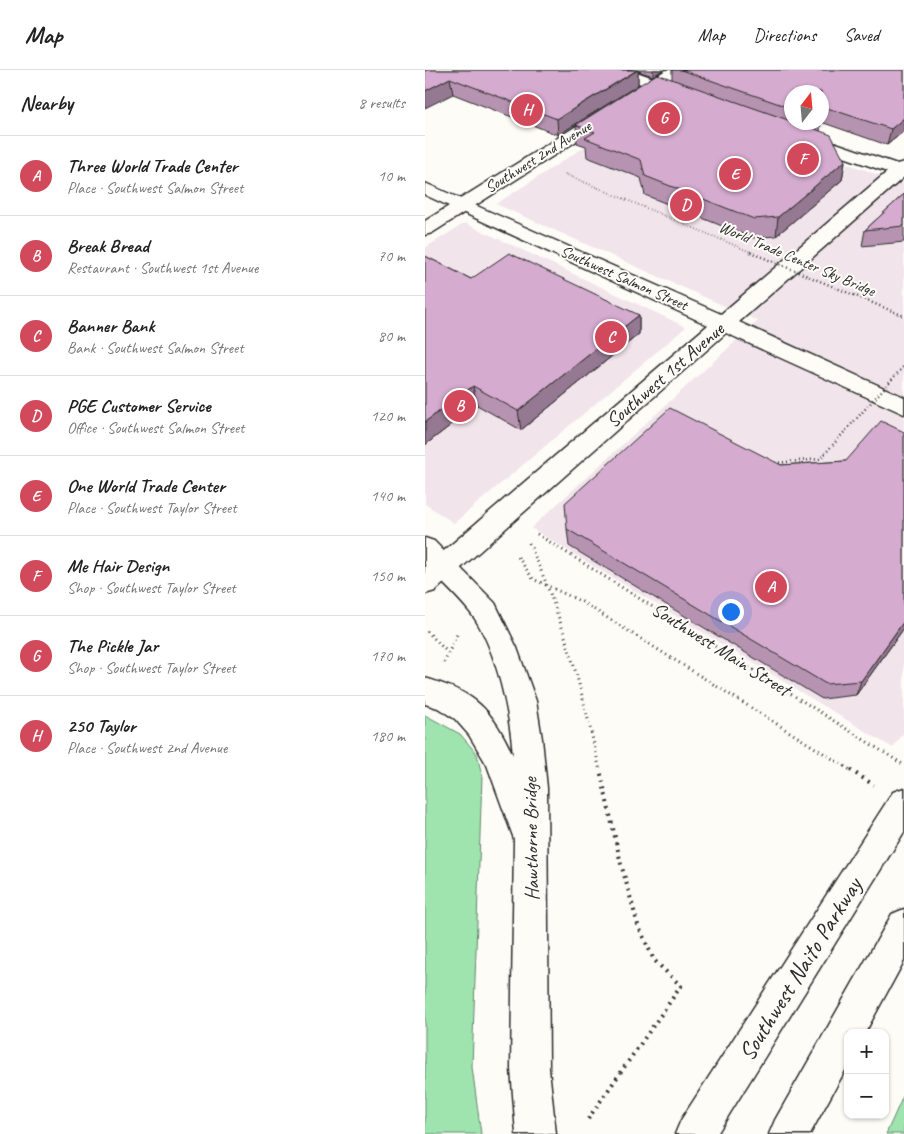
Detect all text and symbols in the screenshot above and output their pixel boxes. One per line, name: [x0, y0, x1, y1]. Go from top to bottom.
text: Map: [25, 20, 62, 50]
text: Map: [698, 24, 725, 46]
text: Directions: [753, 24, 816, 46]
text: Saved: [844, 24, 879, 46]
north arrow: [784, 85, 829, 130]
text: Nearby: [20, 90, 73, 116]
pin: H: [511, 91, 543, 129]
text: 8 results: [358, 93, 405, 113]
pin: G: [648, 99, 680, 137]
street label: Southwest 2nd Avenue: [481, 115, 596, 198]
pin: F: [787, 140, 819, 178]
text: Three World Trade Center: [67, 154, 237, 178]
pin: E: [719, 155, 751, 193]
text: A: [32, 166, 40, 186]
text: 10 m: [378, 166, 405, 186]
text: Place · Southwest Salmon Street: [67, 178, 243, 198]
pin: D: [670, 186, 702, 224]
street label: World Trade Center Sky Bridge: [716, 217, 880, 302]
text: Break Bread: [67, 234, 149, 258]
street label: Southwest Salmon Street: [557, 241, 692, 316]
text: B: [32, 246, 40, 266]
text: 70 m: [378, 246, 405, 266]
text: Restaurant · Southwest 1st Avenue: [67, 258, 258, 278]
text: Banner Bank: [67, 314, 154, 338]
street label: Southwest 1st Avenue: [601, 316, 730, 433]
pin: C: [595, 318, 627, 356]
text: C: [32, 326, 40, 346]
text: 80 m: [378, 326, 405, 346]
text: Bank · Southwest Salmon Street: [67, 338, 243, 358]
pin: B: [444, 387, 476, 425]
text: PGE Customer Service: [67, 394, 211, 418]
text: D: [31, 406, 41, 426]
text: 120 m: [371, 406, 405, 426]
text: Office · Southwest Salmon Street: [67, 418, 244, 438]
text: One World Trade Center: [67, 474, 225, 498]
text: E: [32, 486, 40, 506]
text: 140 m: [371, 486, 405, 506]
text: Place · Southwest Taylor Street: [67, 498, 237, 518]
text: Me Hair Design: [67, 554, 169, 578]
text: F: [32, 566, 40, 586]
text: 150 m: [371, 566, 405, 586]
pin: A: [755, 568, 787, 606]
text: Shop · Southwest Taylor Street: [67, 578, 236, 598]
street label: Southwest Main Street: [647, 596, 798, 703]
your location: [718, 599, 744, 625]
text: The Pickle Jar: [67, 634, 158, 658]
text: G: [32, 646, 40, 666]
text: 170 m: [371, 646, 405, 666]
text: Shop · Southwest Taylor Street: [67, 658, 236, 678]
text: 250 Taylor: [67, 714, 136, 738]
text: H: [31, 726, 41, 746]
text: 180 m: [371, 726, 405, 746]
text: Place · Southwest 2nd Avenue: [67, 738, 227, 758]
street label: Hawthorne Bridge: [517, 776, 545, 901]
street label: Southwest Naito Parkway: [732, 871, 869, 1066]
map controls: [844, 1029, 889, 1119]
button: +: [844, 1029, 889, 1074]
button: −: [844, 1074, 889, 1119]

